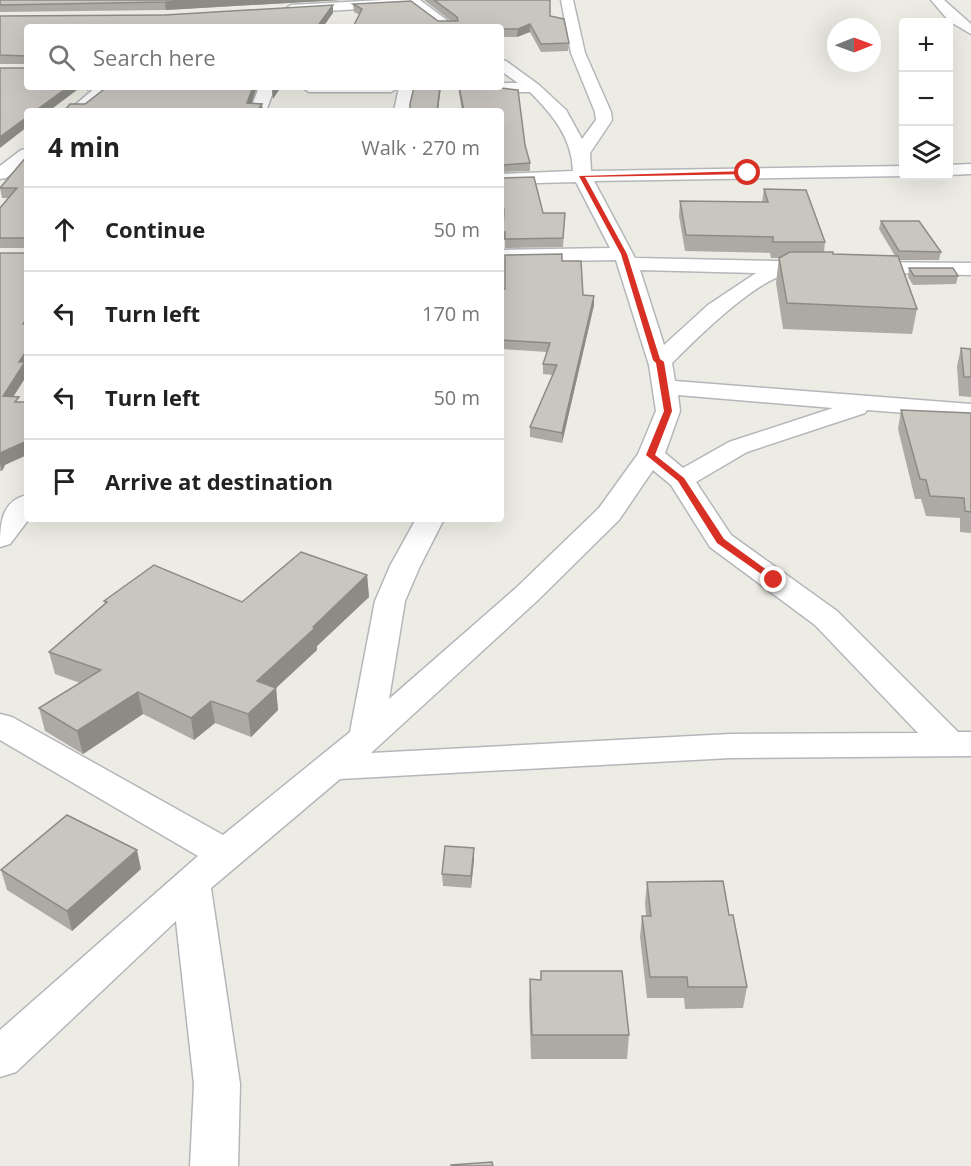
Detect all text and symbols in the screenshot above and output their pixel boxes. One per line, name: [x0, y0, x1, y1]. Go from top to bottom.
north arrow: [827, 18, 881, 72]
map controls: [899, 18, 953, 180]
button: +: [899, 18, 953, 72]
search box: [24, 24, 504, 90]
icon: search: [45, 41, 78, 74]
text: Search here: [93, 42, 216, 72]
button: −: [899, 72, 953, 126]
button: layers: [899, 126, 953, 180]
text: 4 min: [48, 129, 120, 165]
text: Walk · 270 m: [361, 134, 480, 161]
route start: [734, 159, 760, 185]
icon: ahead: [48, 213, 81, 246]
text: Continue: [105, 214, 205, 244]
text: 50 m: [433, 216, 480, 243]
icon: left: [48, 297, 81, 330]
text: Turn left: [105, 298, 200, 328]
text: 170 m: [422, 300, 480, 327]
icon: left: [48, 381, 81, 414]
text: Turn left: [105, 382, 200, 412]
text: 50 m: [433, 384, 480, 411]
icon: arrive: [48, 465, 81, 498]
text: Arrive at destination: [105, 466, 333, 496]
route end: [760, 566, 786, 592]

